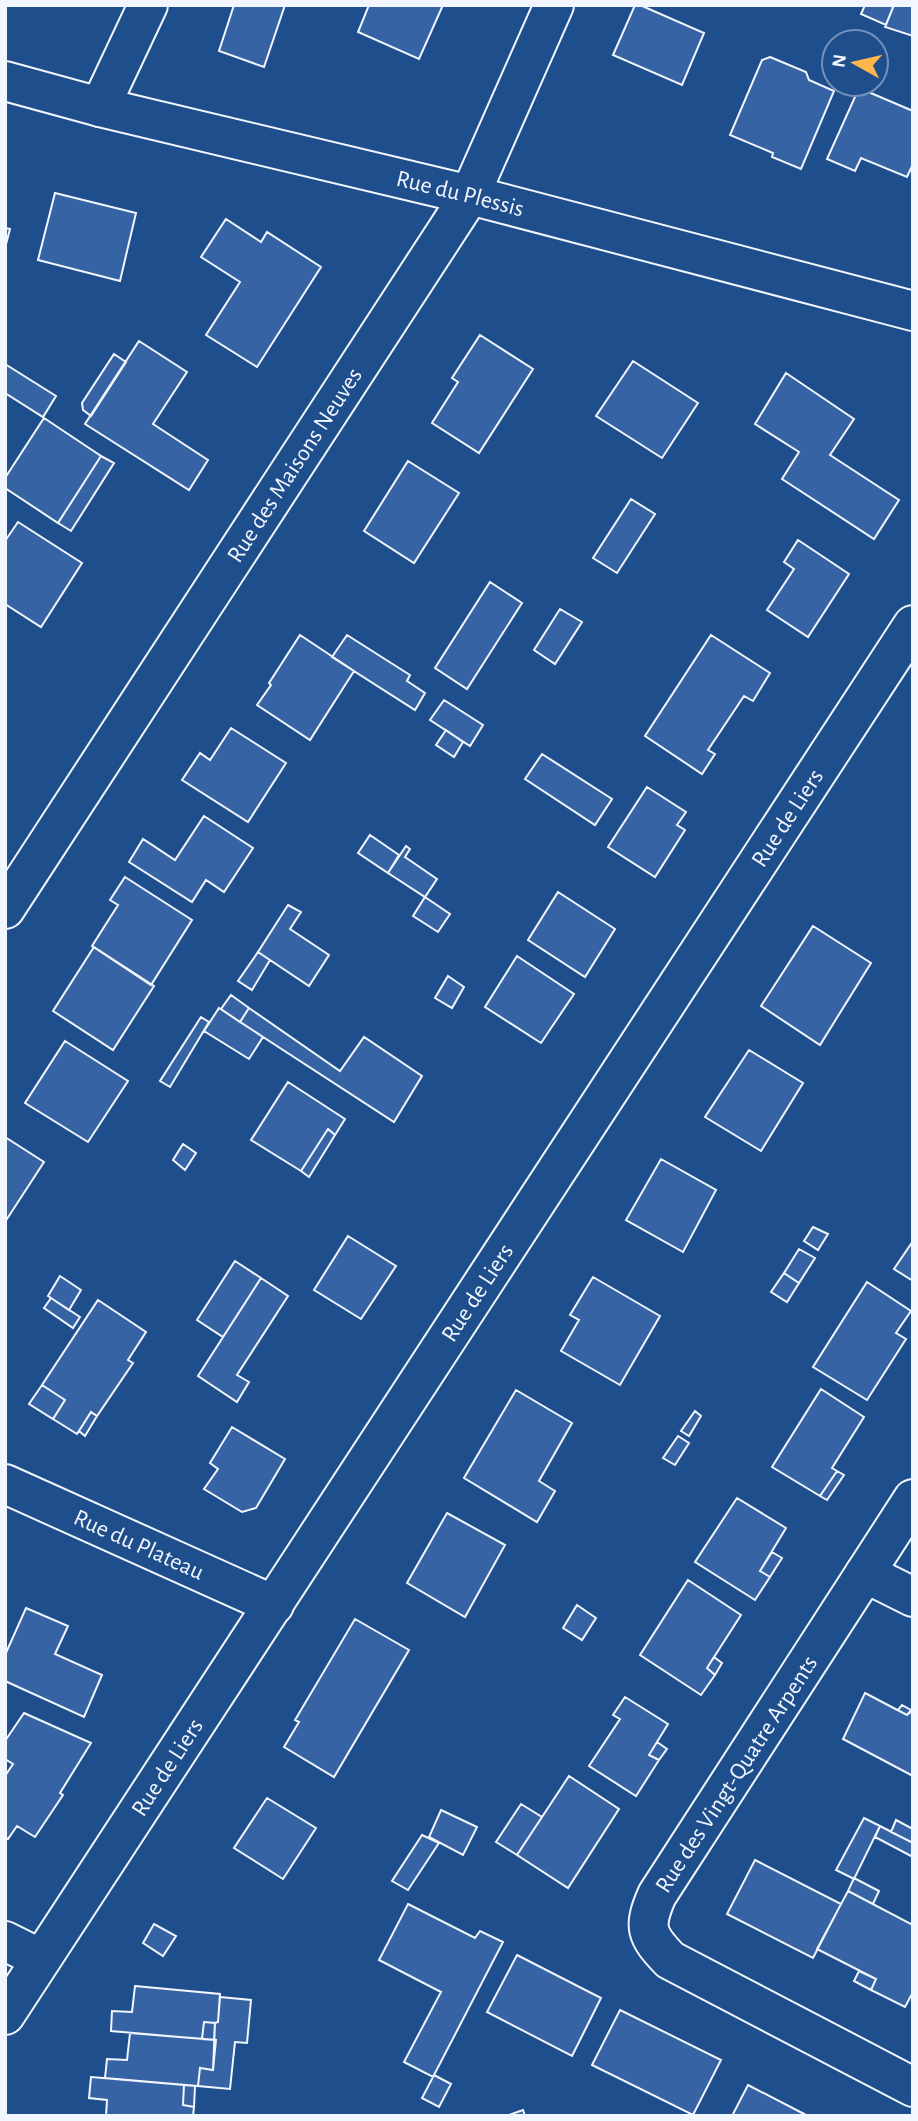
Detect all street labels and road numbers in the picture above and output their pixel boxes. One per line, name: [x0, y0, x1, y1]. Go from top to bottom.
street label: Rue du Plessis: [394, 167, 527, 222]
street label: Rue des Maisons Neuves: [223, 364, 367, 567]
street label: Rue de Liers: [747, 765, 828, 871]
street label: Rue de Liers: [437, 1240, 518, 1346]
street label: Rue du Plateau: [70, 1506, 207, 1585]
street label: Rue des Vingt-Quatre Arpents: [651, 1652, 822, 1897]
street label: Rue de Liers: [127, 1715, 208, 1821]

